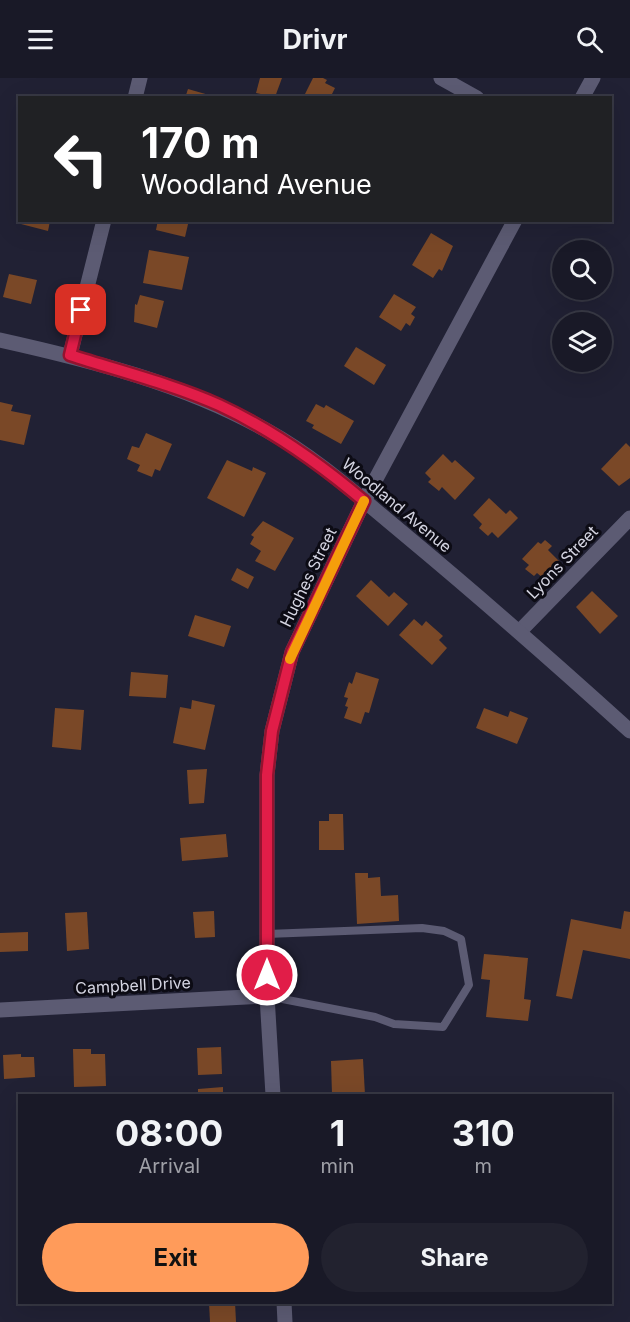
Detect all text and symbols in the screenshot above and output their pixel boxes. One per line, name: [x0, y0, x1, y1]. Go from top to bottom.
icon: menu: [24, 23, 57, 56]
text: Drivr: [282, 23, 348, 56]
icon: search: [573, 23, 606, 56]
text: 170 m: [141, 117, 259, 168]
icon: left: [42, 120, 120, 198]
text: Woodland Avenue: [141, 168, 372, 201]
map controls: [552, 240, 612, 372]
button: search: [552, 240, 612, 300]
pin: [55, 284, 106, 335]
icon: arrive: [64, 293, 97, 326]
button: layers: [552, 312, 612, 372]
street label: Woodland Avenue: [338, 453, 456, 557]
street label: Lyons Street: [522, 521, 602, 603]
street label: Hughes Street: [275, 524, 341, 630]
position arrow: [235, 943, 299, 1007]
street label: Campbell Drive: [75, 972, 191, 998]
text: 08:00: [115, 1111, 223, 1155]
text: 1: [330, 1111, 345, 1155]
text: 310: [452, 1111, 515, 1155]
text: Arrival: [138, 1154, 200, 1178]
text: min: [321, 1154, 355, 1178]
text: m: [475, 1154, 492, 1178]
button: Exit: [42, 1223, 309, 1292]
button: Share: [321, 1223, 588, 1292]

